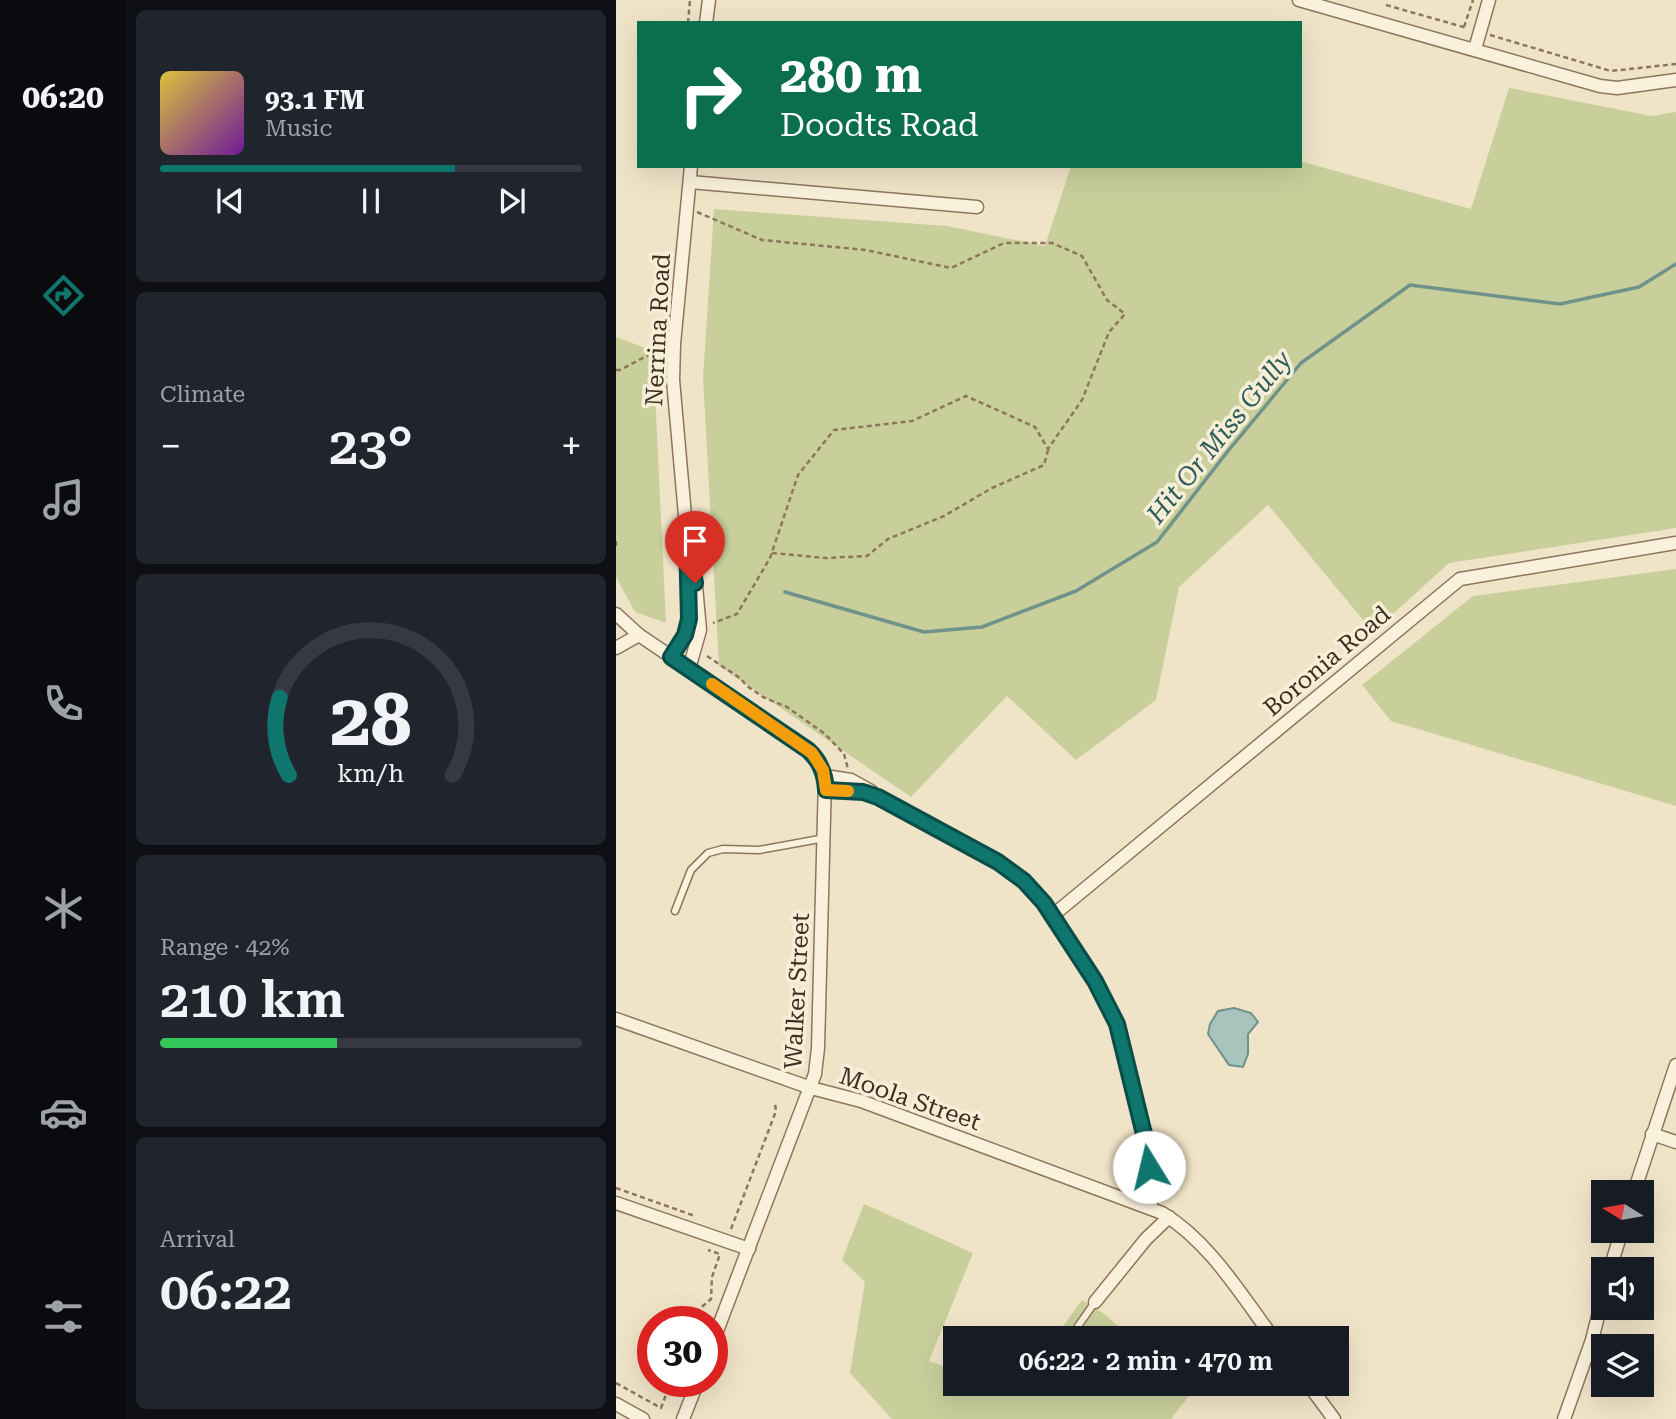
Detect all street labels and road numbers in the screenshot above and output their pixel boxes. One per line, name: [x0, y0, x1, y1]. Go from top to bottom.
street label: Nerrina Road: [640, 253, 676, 407]
street label: Boronia Road: [1258, 600, 1396, 722]
street label: Walker Street: [779, 912, 815, 1070]
street label: Moola Street: [836, 1062, 984, 1136]

